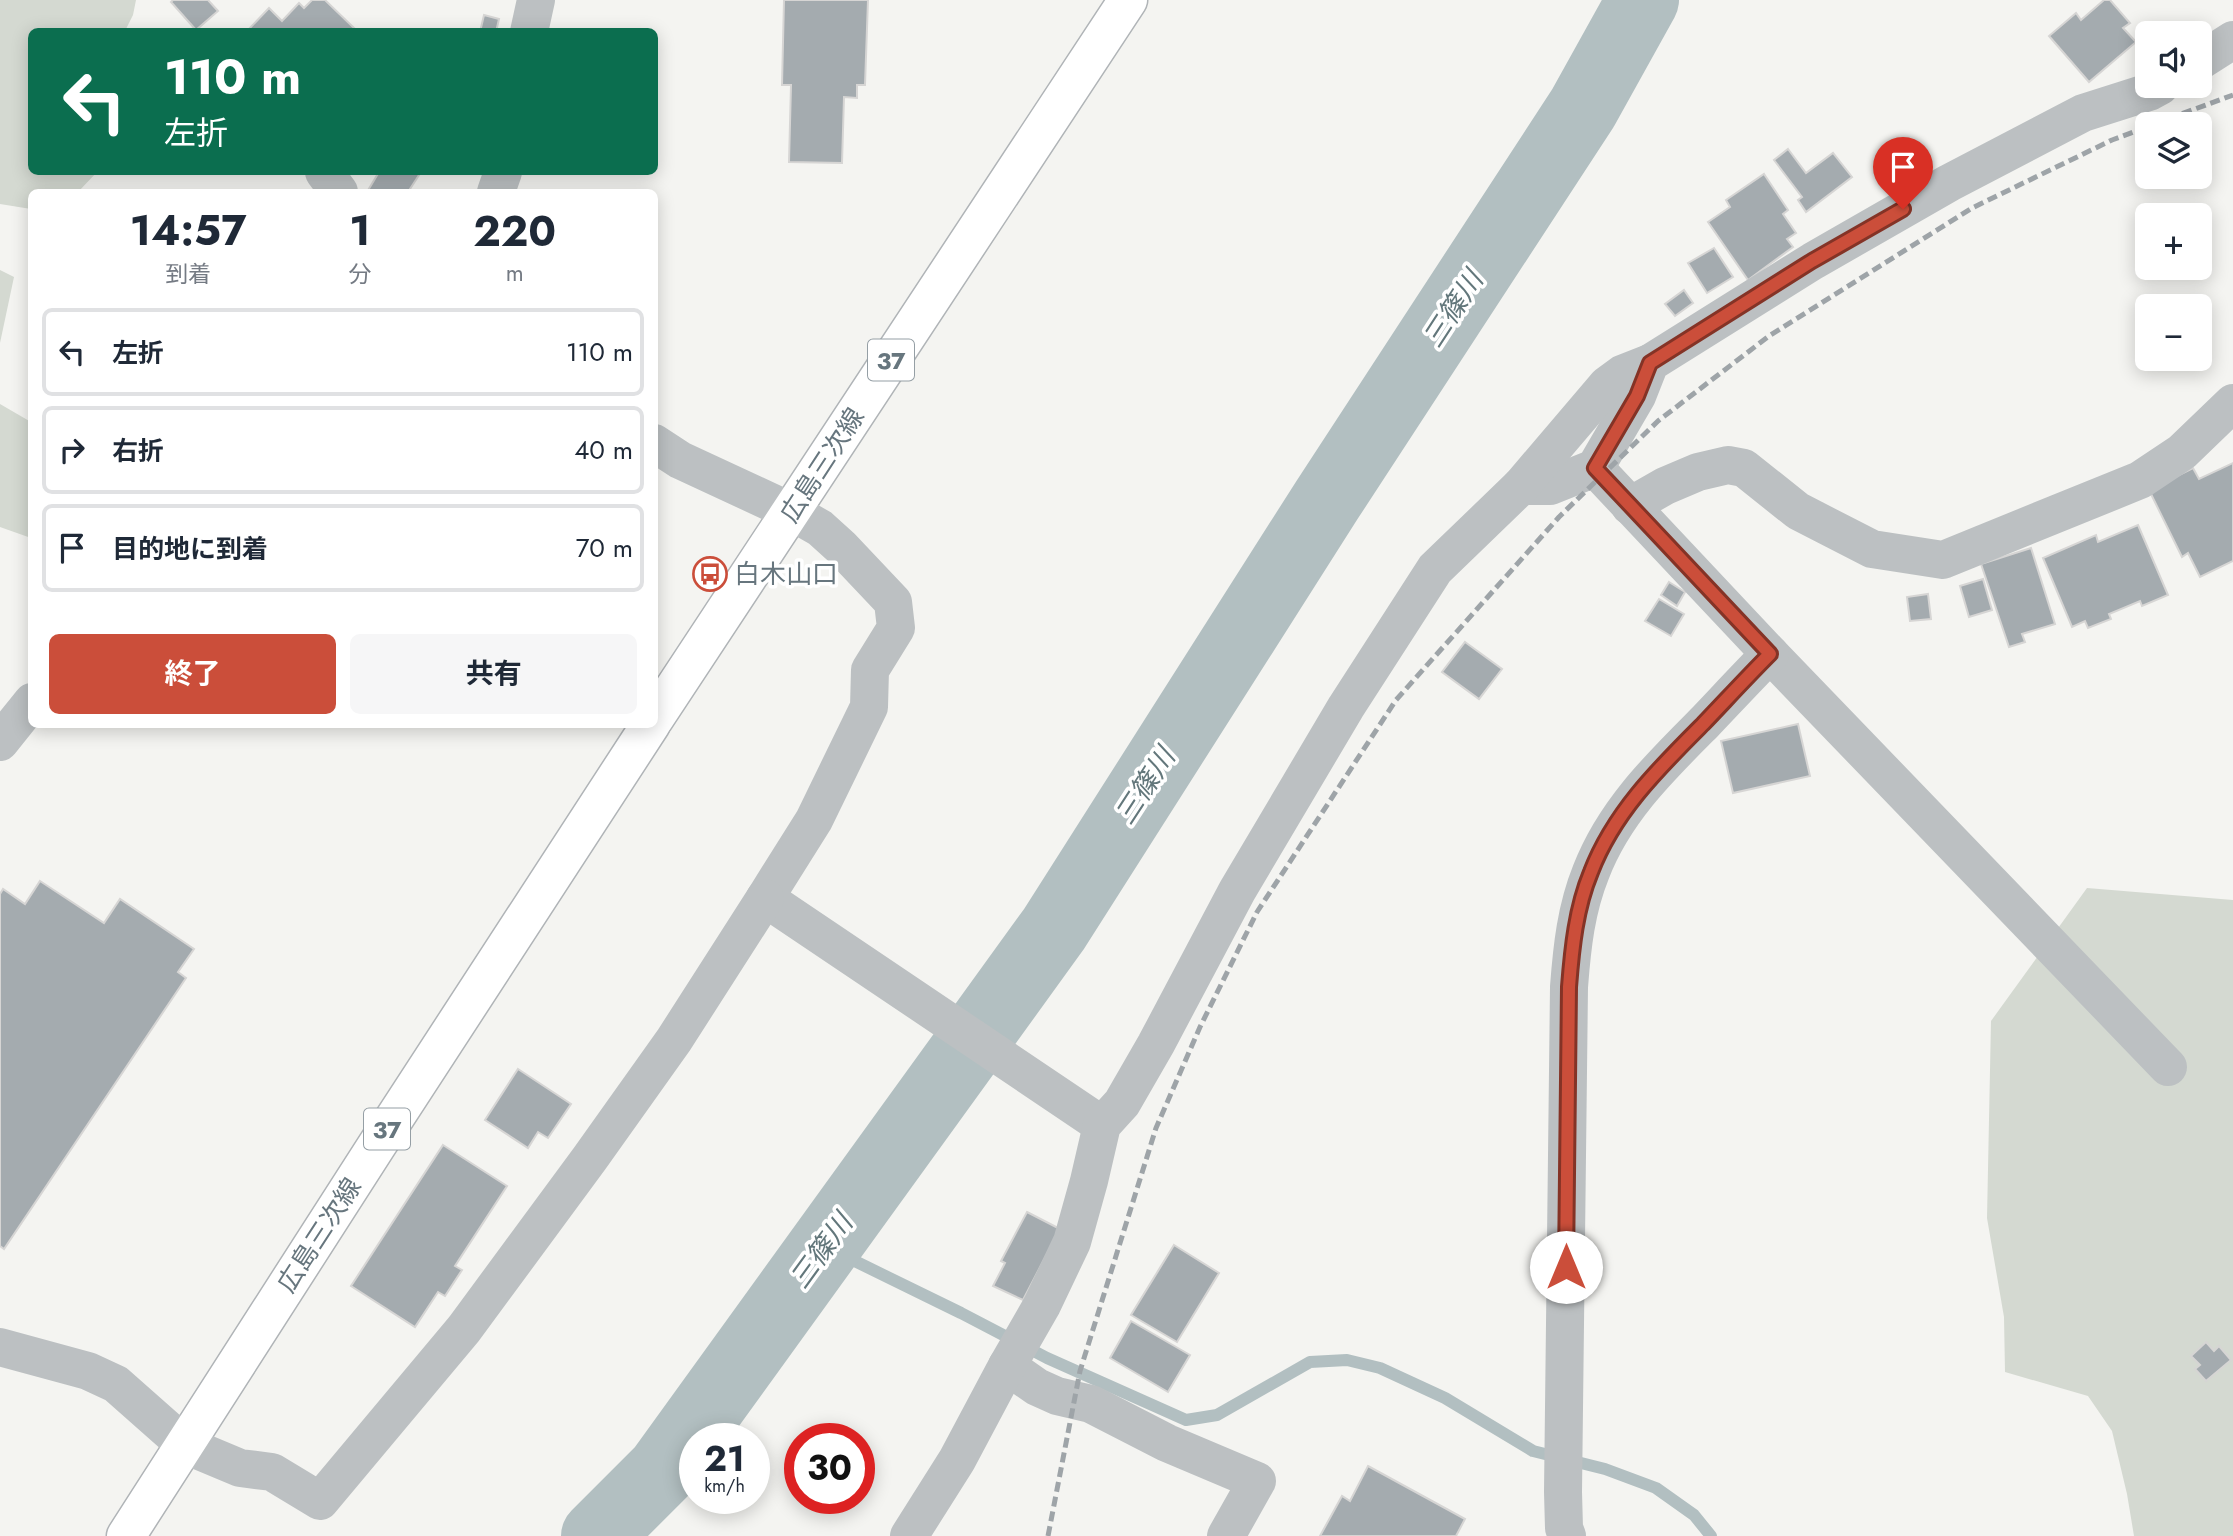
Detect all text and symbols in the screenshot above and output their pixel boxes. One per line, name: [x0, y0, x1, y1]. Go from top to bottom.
map controls: [2135, 21, 2212, 371]
button: sound: [2135, 21, 2212, 98]
text: 110 m: [164, 42, 301, 112]
icon: left: [49, 56, 140, 147]
text: 左折: [164, 110, 228, 156]
button: layers: [2135, 112, 2212, 189]
pin: [1873, 137, 1933, 209]
icon: arrive: [1884, 148, 1922, 186]
text: 14:57: [130, 200, 247, 261]
text: 1: [349, 200, 371, 261]
text: 220: [473, 201, 556, 262]
button: +: [2135, 203, 2212, 280]
text: m: [506, 256, 524, 290]
text: 到着: [165, 257, 211, 291]
text: 分: [348, 257, 371, 291]
water label: 三篠川: [1413, 260, 1495, 355]
button: −: [2135, 294, 2212, 371]
icon: left: [53, 333, 91, 371]
text: 110 m: [566, 333, 633, 371]
text: 左折: [112, 334, 164, 372]
road number: 37: [868, 340, 914, 380]
street label: 広島三次線: [771, 400, 873, 530]
icon: right: [53, 431, 91, 469]
text: 40 m: [574, 431, 633, 469]
text: 右折: [112, 432, 164, 470]
icon: arrive: [53, 529, 91, 567]
text: 70 m: [576, 529, 633, 567]
text: 目的地に到着: [112, 530, 268, 568]
bus stop icon: 白木山口: [691, 555, 729, 593]
place label: 白木山口: [734, 555, 838, 593]
button: 終了: [49, 634, 336, 714]
button: 共有: [350, 634, 637, 714]
water label: 三篠川: [1105, 737, 1187, 832]
road number: 37: [364, 1108, 410, 1149]
street label: 広島三次線: [268, 1170, 370, 1300]
water label: 三篠川: [780, 1203, 864, 1297]
position arrow: [1529, 1230, 1603, 1304]
speed limit sign: 30: [784, 1423, 875, 1514]
text: 21: [704, 1434, 745, 1484]
text: km/h: [704, 1473, 745, 1499]

